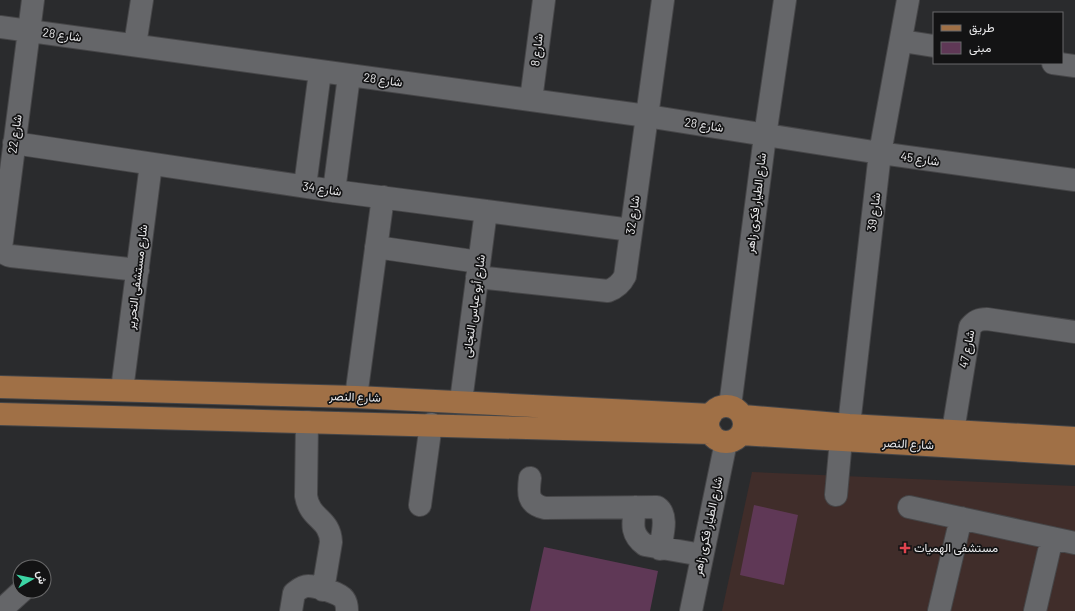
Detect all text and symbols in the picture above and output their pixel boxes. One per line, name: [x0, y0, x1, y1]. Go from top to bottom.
legend: [933, 12, 1063, 64]
text: طريق: [969, 20, 995, 36]
street label: شارع 28: [41, 24, 83, 47]
street label: شارع 8: [527, 33, 548, 67]
text: مبنى: [969, 40, 991, 56]
street label: شارع 28: [362, 69, 404, 92]
street label: شارع 22: [4, 113, 27, 155]
street label: شارع 28: [683, 114, 725, 137]
street label: شارع 45: [899, 148, 941, 171]
street label: شارع الطيار فكرى زاهر: [742, 152, 771, 255]
street label: شارع 34: [301, 178, 343, 201]
street label: شارع 39: [864, 192, 885, 232]
street label: شارع 32: [622, 194, 645, 236]
street label: شارع مستشفى التحرير: [122, 224, 152, 332]
street label: شارع أبو عباس التجانى: [459, 253, 490, 359]
street label: شارع 47: [955, 329, 980, 370]
street label: شارع النصر: [328, 388, 381, 407]
street label: شارع النصر: [881, 435, 934, 454]
street label: شارع الطيار فكرى زاهر: [689, 475, 727, 578]
place label: مستشفى الهميات: [914, 540, 998, 556]
marker: مستشفى الهميات: [899, 542, 911, 554]
north arrow: [12, 559, 52, 599]
text: ش: [34, 570, 50, 585]

